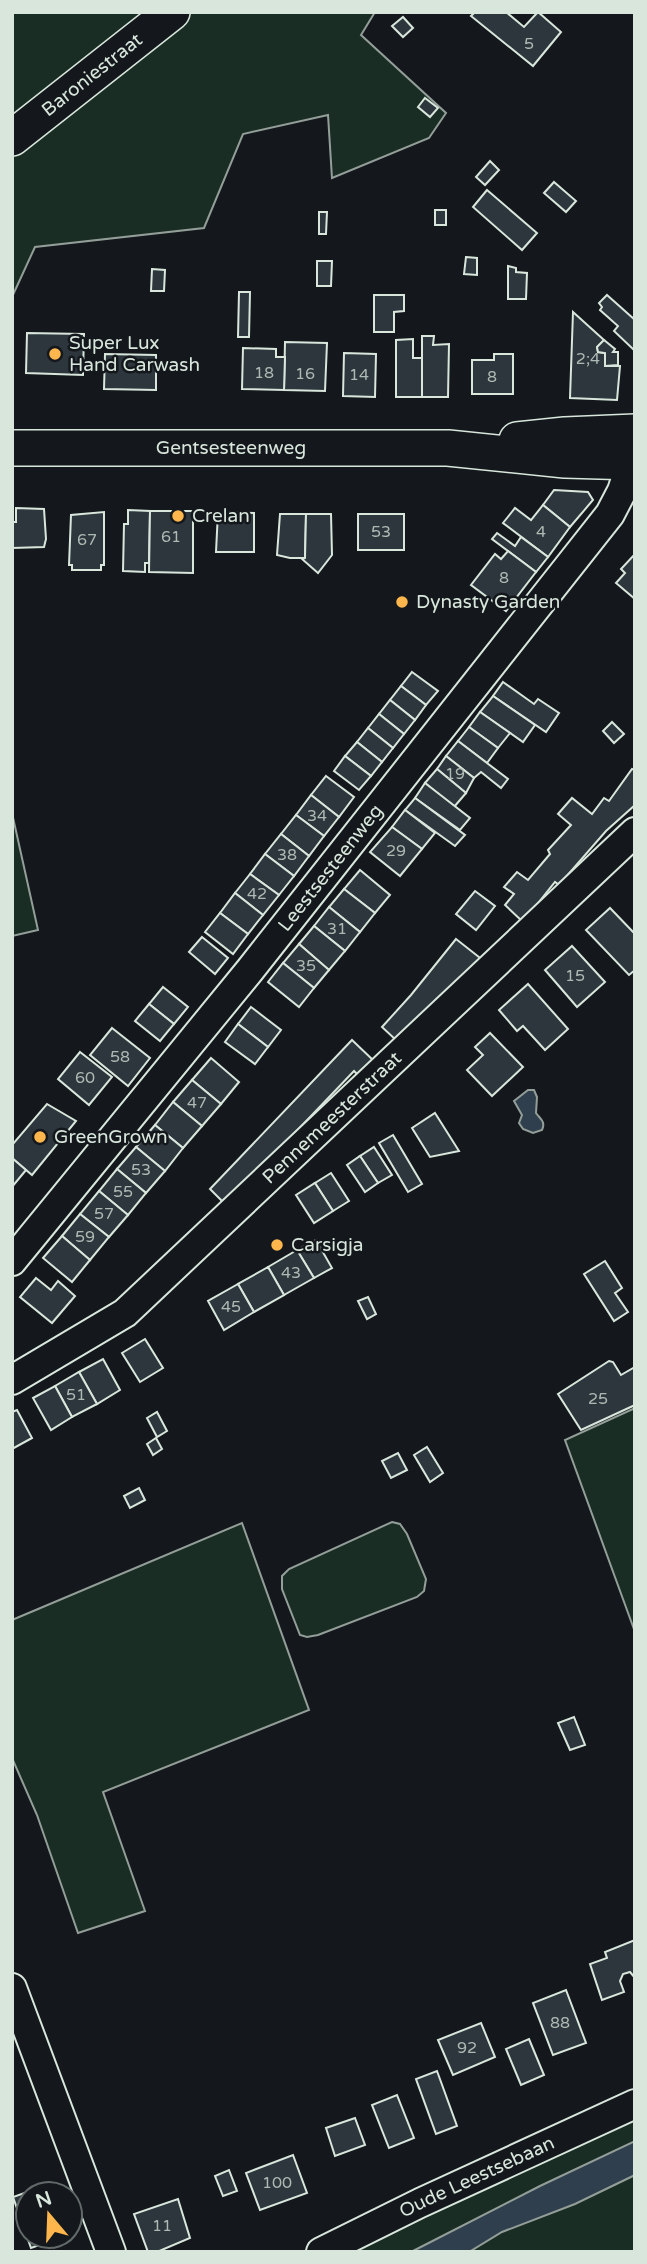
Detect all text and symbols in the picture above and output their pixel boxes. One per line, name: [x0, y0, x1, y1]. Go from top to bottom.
street label: Baroniestraat: [38, 29, 147, 121]
house number: 5: [524, 34, 534, 54]
place label: Super Lux Hand Carwash: [69, 332, 200, 376]
marker: Super Lux Hand Carwash: [47, 346, 63, 362]
house number: 2;4: [576, 349, 600, 369]
house number: 18: [254, 363, 274, 383]
house number: 16: [295, 364, 315, 384]
house number: 14: [349, 365, 369, 385]
house number: 8: [487, 367, 497, 387]
street label: Gentsesteenweg: [156, 437, 306, 459]
place label: Crelan: [192, 505, 250, 527]
marker: Crelan: [170, 508, 186, 524]
house number: 53: [371, 522, 391, 542]
house number: 4: [536, 522, 546, 542]
house number: 61: [161, 527, 181, 547]
house number: 67: [77, 530, 97, 550]
house number: 8: [499, 568, 509, 588]
place label: Dynasty Garden: [416, 591, 560, 613]
marker: Dynasty Garden: [394, 594, 410, 610]
house number: 19: [445, 764, 465, 784]
street label: Leestsesteenweg: [274, 800, 387, 936]
house number: 34: [307, 806, 327, 826]
house number: 29: [386, 841, 406, 861]
house number: 38: [277, 845, 297, 865]
house number: 42: [247, 884, 267, 904]
house number: 31: [327, 919, 347, 939]
house number: 35: [296, 956, 316, 976]
house number: 15: [565, 966, 585, 986]
house number: 58: [110, 1047, 130, 1067]
street label: Pennemeesterstraat: [258, 1047, 406, 1188]
house number: 60: [75, 1068, 95, 1088]
house number: 47: [187, 1093, 207, 1113]
place label: GreenGrown: [54, 1126, 168, 1148]
marker: GreenGrown: [32, 1129, 48, 1145]
house number: 53: [131, 1160, 151, 1180]
house number: 55: [113, 1182, 133, 1202]
house number: 57: [94, 1204, 114, 1224]
house number: 59: [75, 1227, 95, 1247]
place label: Carsigja: [291, 1234, 364, 1256]
marker: Carsigja: [269, 1237, 285, 1253]
house number: 43: [281, 1263, 301, 1283]
house number: 45: [221, 1297, 241, 1317]
house number: 51: [66, 1385, 86, 1405]
house number: 25: [588, 1389, 608, 1409]
house number: 88: [550, 2013, 570, 2033]
house number: 92: [457, 2038, 477, 2058]
street label: Oude Leestsebaan: [396, 2132, 558, 2222]
house number: 100: [262, 2173, 292, 2193]
north arrow: [14, 2180, 84, 2250]
text: N: [33, 2187, 55, 2213]
house number: 11: [152, 2216, 172, 2236]

